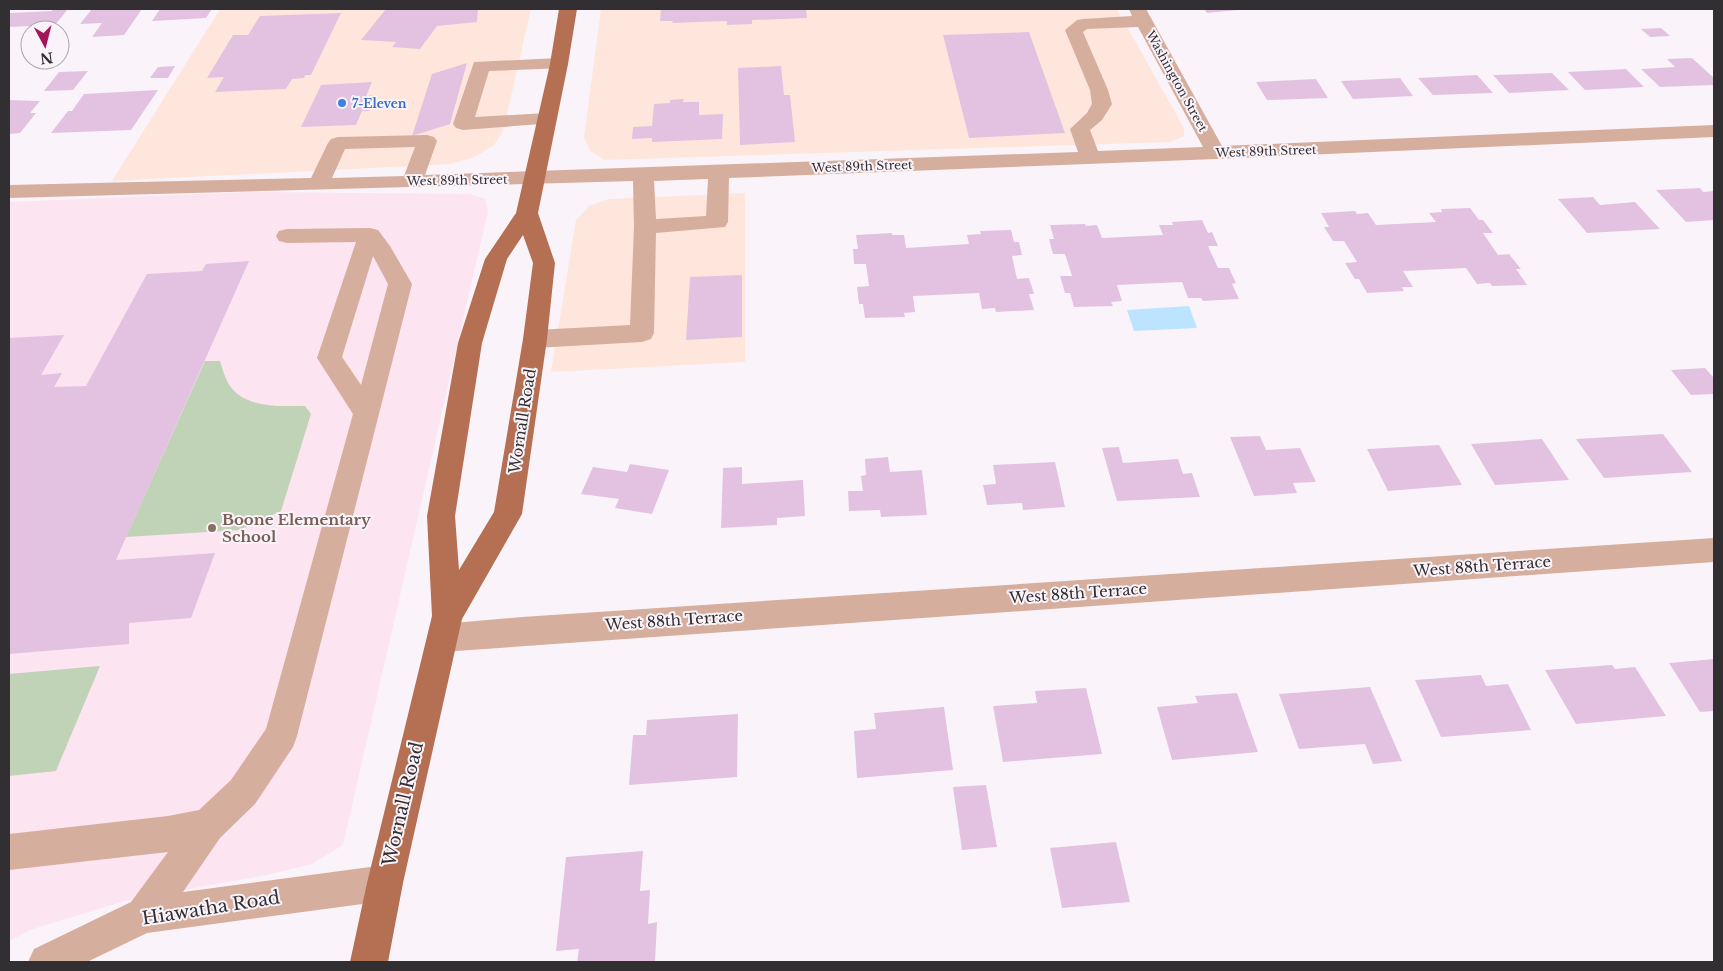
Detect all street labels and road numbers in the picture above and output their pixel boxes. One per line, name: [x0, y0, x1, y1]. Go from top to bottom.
street label: Washington Street: [1143, 27, 1211, 135]
street label: West 89th Street: [1214, 142, 1317, 160]
street label: West 89th Street: [810, 157, 913, 175]
street label: West 89th Street: [405, 172, 508, 188]
street label: Wornall Road: [504, 367, 540, 476]
street label: West 88th Terrace: [1411, 552, 1552, 580]
street label: West 88th Terrace: [1007, 579, 1148, 607]
street label: West 88th Terrace: [603, 606, 744, 634]
street label: Wornall Road: [378, 740, 428, 869]
street label: Hiawatha Road: [140, 886, 282, 930]

